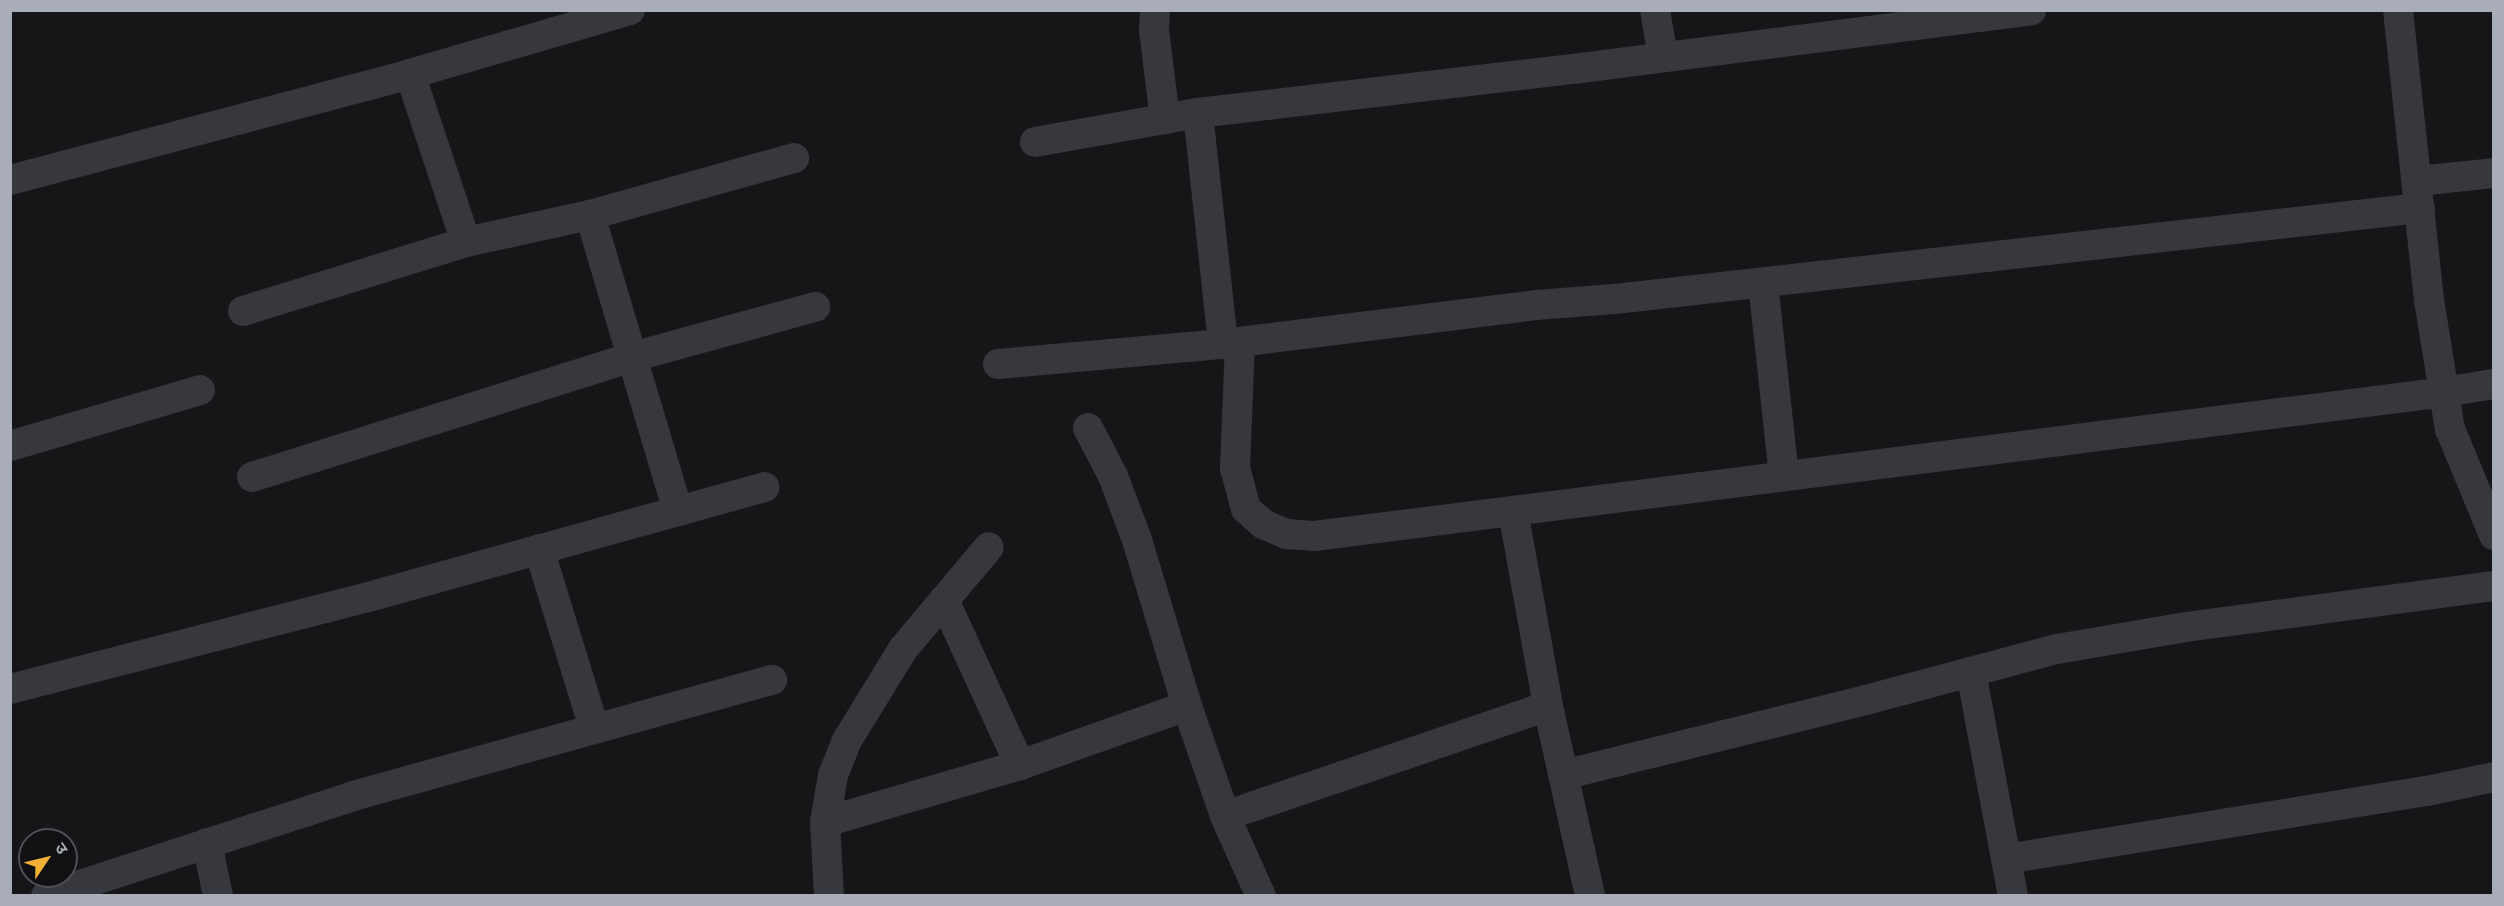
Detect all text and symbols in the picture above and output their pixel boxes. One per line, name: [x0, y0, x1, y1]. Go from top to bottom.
north arrow: [18, 828, 78, 888]
text: उ: [52, 840, 71, 857]

